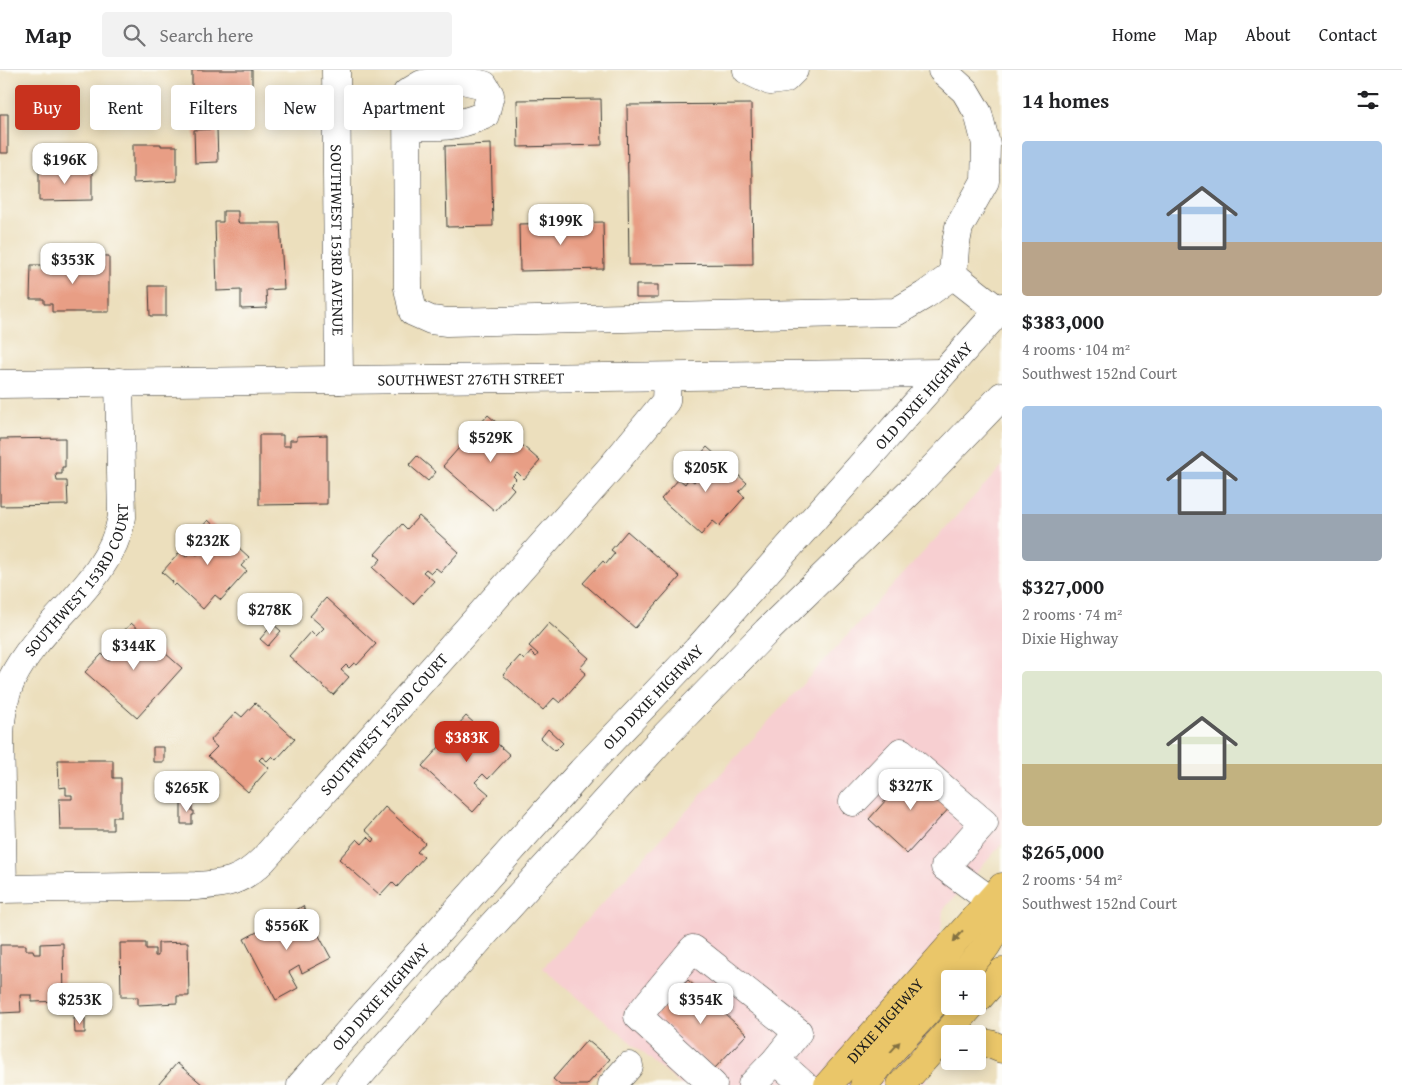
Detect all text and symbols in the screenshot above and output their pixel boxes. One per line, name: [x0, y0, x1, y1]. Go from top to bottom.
search box: [102, 12, 452, 57]
text: Map: [25, 17, 72, 52]
icon: search: [120, 21, 148, 49]
text: Search here: [160, 21, 253, 49]
text: Home: [1112, 21, 1156, 48]
text: Map: [1184, 21, 1217, 48]
text: About: [1245, 21, 1291, 48]
text: Contact: [1319, 21, 1377, 48]
chip: Buy: [15, 85, 80, 130]
chip: Rent: [90, 85, 161, 130]
chip: Filters: [171, 85, 255, 130]
chip: New: [265, 85, 334, 130]
chip: Apartment: [344, 85, 463, 130]
text: 14 homes: [1022, 85, 1109, 116]
icon: filters: [1354, 86, 1382, 114]
pin: $196K: [30, 142, 100, 185]
street label: SOUTHWEST 153RD AVENUE: [325, 144, 351, 336]
text: $196K: [43, 147, 87, 171]
icon: home: [1157, 173, 1247, 263]
pin: $199K: [526, 204, 596, 246]
text: $199K: [539, 208, 583, 232]
pin: $353K: [38, 242, 108, 285]
text: $353K: [51, 247, 95, 271]
text: $383,000: [1022, 306, 1104, 337]
street label: OLD DIXIE HIGHWAY: [869, 336, 978, 455]
text: 4 rooms · 104 m²: [1022, 337, 1130, 361]
text: Southwest 152nd Court: [1022, 361, 1177, 385]
street label: SOUTHWEST 276TH STREET: [377, 365, 565, 392]
pin: $529K: [456, 420, 526, 463]
text: $529K: [469, 425, 513, 449]
icon: home: [1157, 438, 1247, 528]
pin: $205K: [671, 450, 741, 493]
text: $205K: [684, 455, 728, 479]
street label: SOUTHWEST 153RD COURT: [18, 503, 134, 661]
pin: $232K: [173, 524, 243, 566]
text: $232K: [186, 528, 230, 552]
text: $327,000: [1022, 571, 1104, 602]
pin: $278K: [235, 592, 305, 635]
text: $278K: [248, 597, 292, 621]
text: 2 rooms · 74 m²: [1022, 602, 1122, 626]
text: Dixie Highway: [1022, 626, 1119, 650]
pin: $344K: [99, 628, 169, 671]
text: $344K: [112, 633, 156, 657]
street label: OLD DIXIE HIGHWAY: [597, 638, 709, 755]
street label: SOUTHWEST 152ND COURT: [314, 647, 453, 800]
icon: home: [1157, 703, 1247, 793]
pin: $383K: [432, 720, 502, 763]
text: $383K: [445, 725, 489, 749]
pin: $327K: [876, 768, 946, 811]
pin: $265K: [152, 770, 222, 813]
text: $327K: [889, 773, 933, 797]
text: $265K: [165, 775, 209, 799]
text: $265,000: [1022, 836, 1104, 867]
text: 2 rooms · 54 m²: [1022, 867, 1122, 891]
text: Southwest 152nd Court: [1022, 891, 1177, 915]
pin: $556K: [252, 908, 322, 951]
text: $556K: [265, 913, 309, 937]
one-way arrow: [952, 930, 964, 942]
street label: OLD DIXIE HIGHWAY: [325, 937, 435, 1056]
map controls: [941, 970, 986, 1070]
button: +: [941, 970, 986, 1015]
street label: DIXIE HIGHWAY: [840, 972, 929, 1069]
pin: $253K: [45, 982, 115, 1025]
pin: $354K: [666, 982, 736, 1025]
text: $253K: [58, 987, 102, 1011]
text: $354K: [679, 987, 723, 1011]
button: −: [941, 1025, 986, 1070]
one-way arrow: [889, 1042, 901, 1054]

